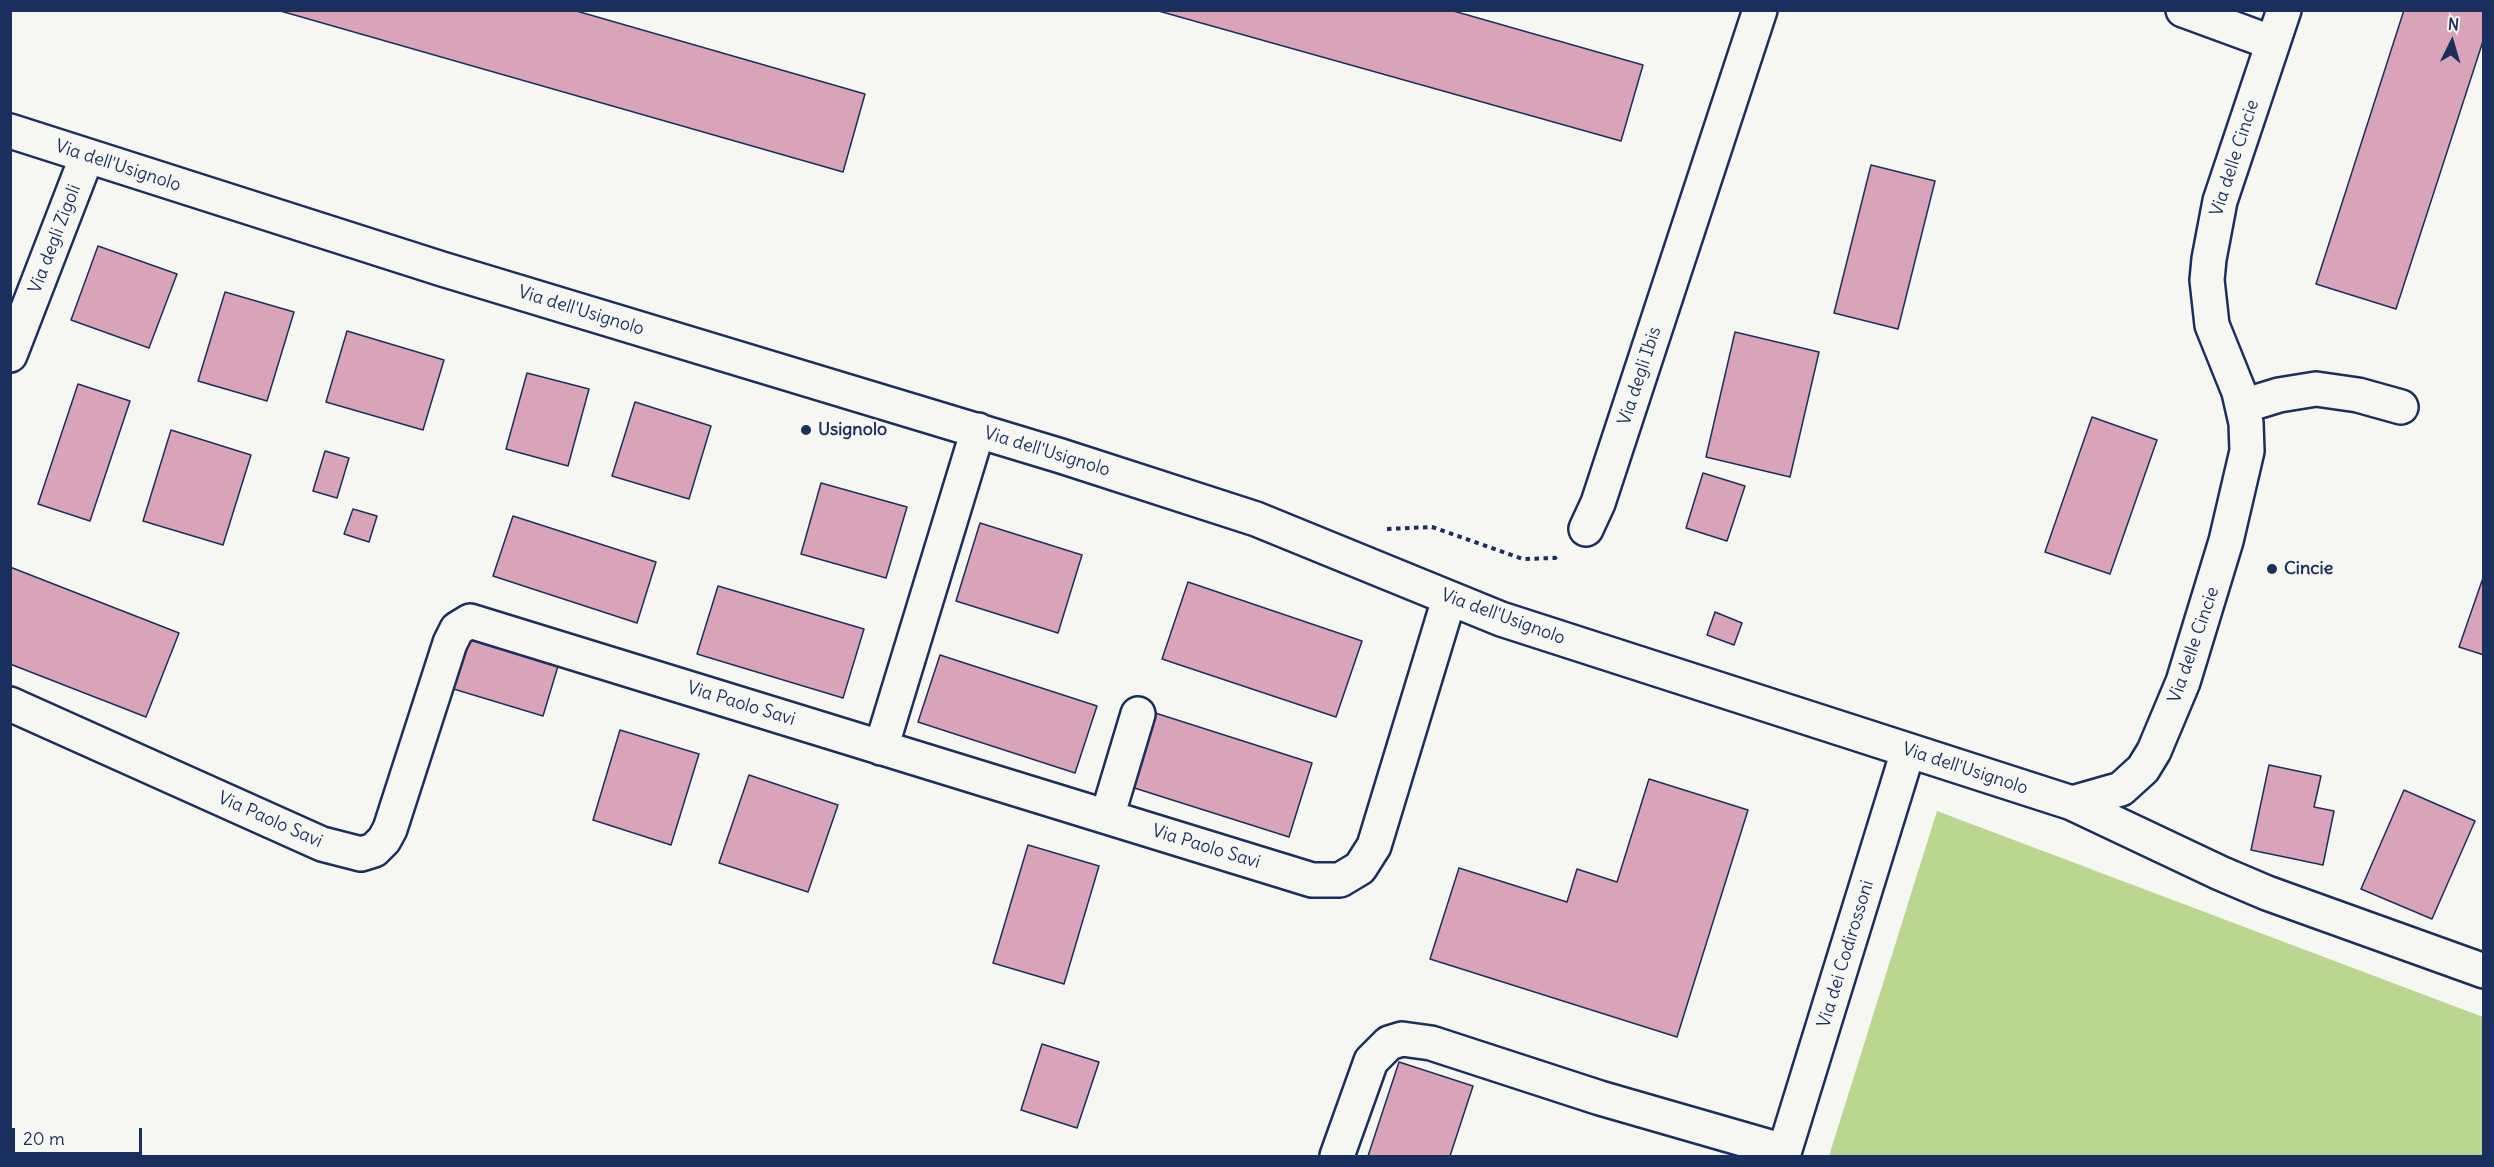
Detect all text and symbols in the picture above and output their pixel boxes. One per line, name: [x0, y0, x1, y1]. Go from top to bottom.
north arrow: [2422, 12, 2482, 72]
text: N: [2447, 14, 2460, 35]
street label: Via delle Cincie: [2206, 97, 2264, 219]
street label: Via dell'Usignolo: [53, 136, 183, 196]
street label: Via degli Zigoli: [24, 181, 86, 297]
street label: Via dell'Usignolo: [515, 282, 647, 340]
street label: Via degli Ibis: [1614, 324, 1666, 428]
place label: Usignolo: [818, 419, 887, 441]
marker: Usignolo: [799, 423, 813, 437]
street label: Via dell'Usignolo: [981, 423, 1113, 481]
place label: Cincie: [2284, 558, 2333, 580]
marker: Cincie: [2265, 562, 2279, 576]
street label: Via delle Cincie: [2164, 584, 2224, 706]
street label: Via dell'Usignolo: [1438, 585, 1568, 649]
street label: Via Paolo Savi: [684, 677, 798, 731]
street label: Via dell'Usignolo: [1900, 739, 2030, 799]
street label: Via Paolo Savi: [214, 787, 326, 853]
street label: Via Paolo Savi: [1149, 820, 1263, 874]
street label: Via dei Codirossoni: [1813, 878, 1879, 1030]
scale bar: [15, 1116, 146, 1154]
text: 20 m: [23, 1127, 65, 1150]

